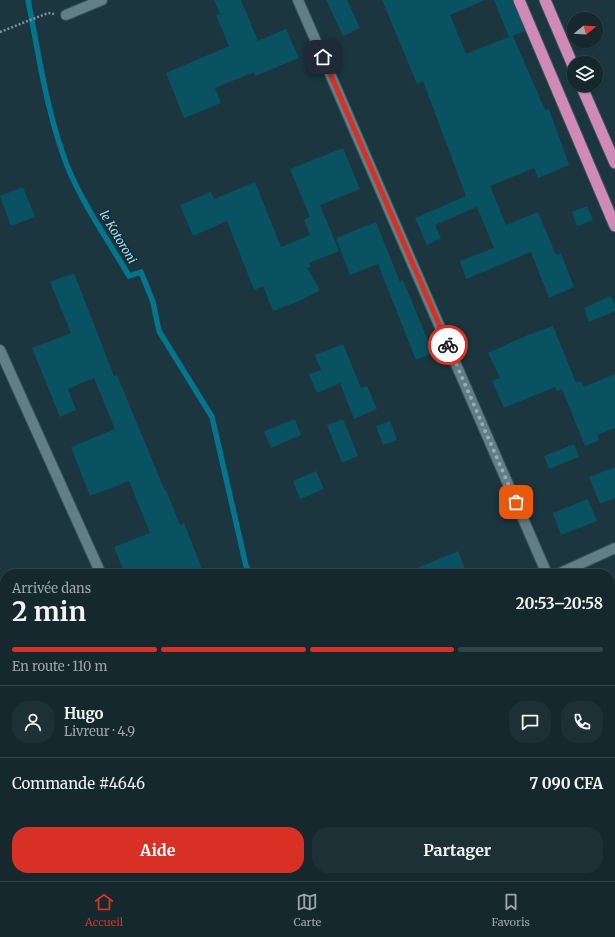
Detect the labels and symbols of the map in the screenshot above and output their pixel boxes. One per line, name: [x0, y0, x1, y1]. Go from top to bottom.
north arrow: [567, 12, 603, 48]
pin: [306, 40, 340, 74]
water label: le Kotoroni: [97, 207, 140, 266]
courier: [428, 325, 468, 365]
pin: [499, 485, 533, 519]

